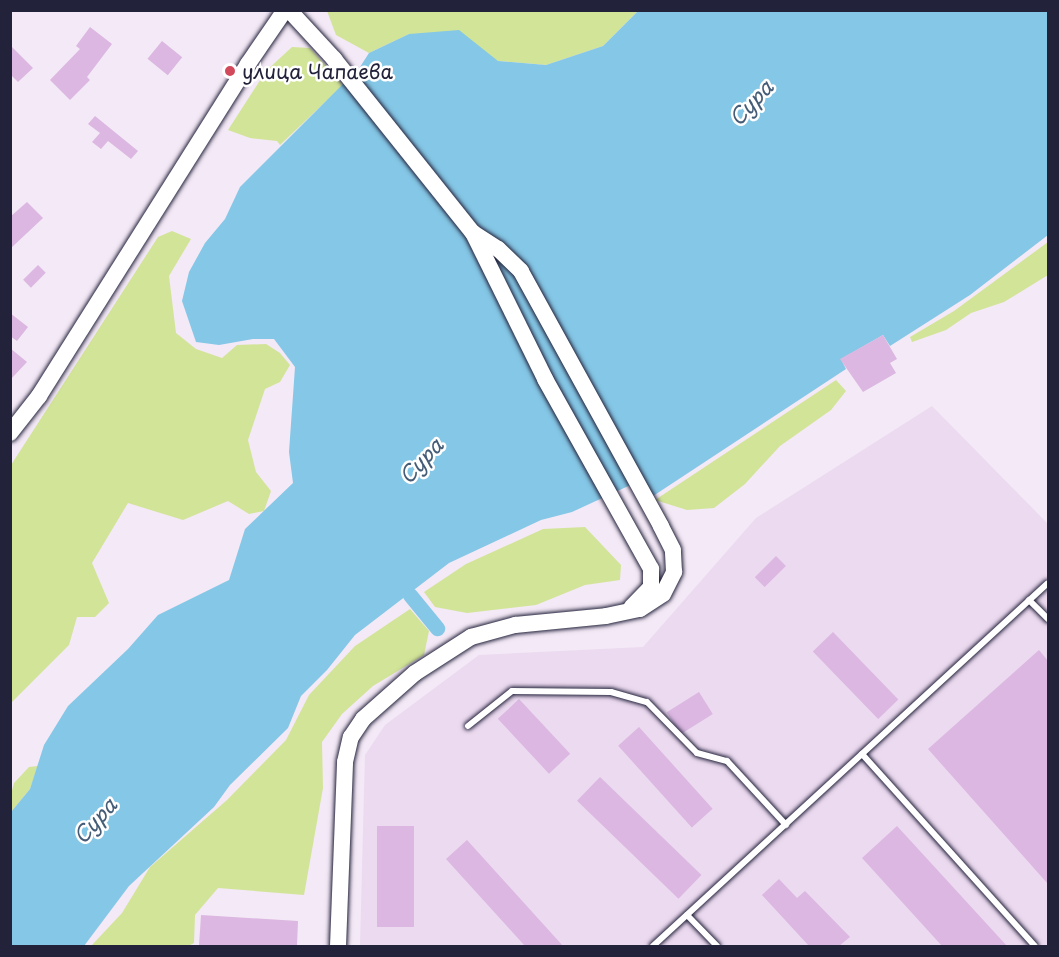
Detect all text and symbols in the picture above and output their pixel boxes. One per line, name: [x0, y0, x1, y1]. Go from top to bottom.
place label: улица Чапаева: [242, 59, 393, 83]
marker: улица Чапаева: [223, 64, 237, 78]
water label: Сура: [723, 74, 777, 130]
water label: Сура: [393, 432, 447, 488]
water label: Сура: [67, 792, 121, 848]

